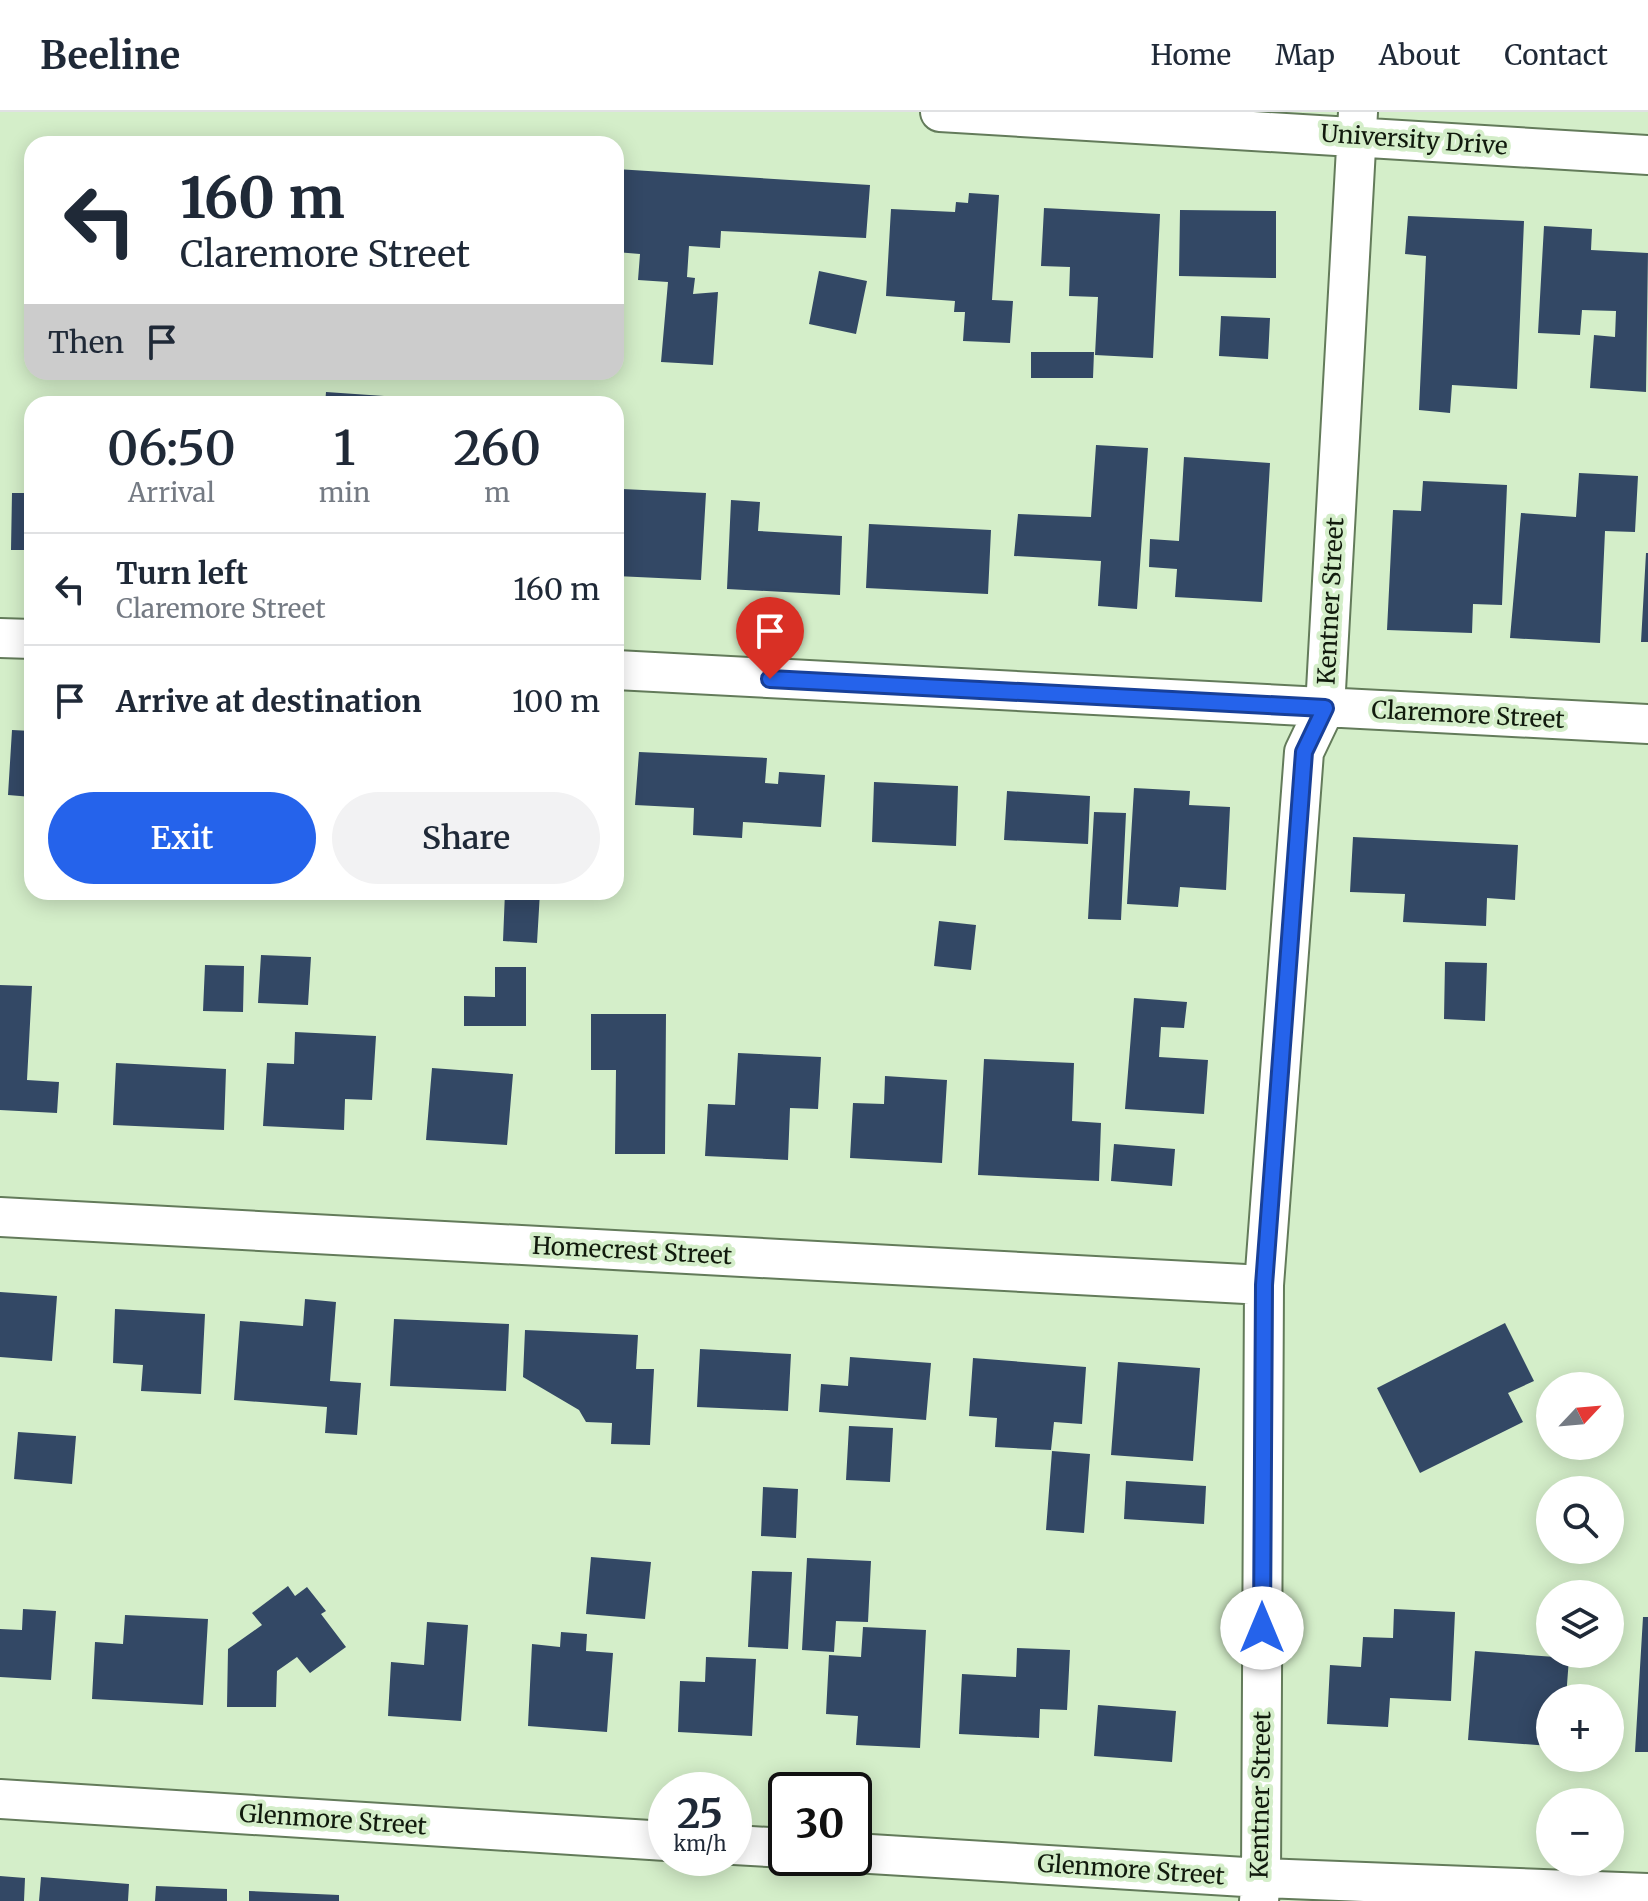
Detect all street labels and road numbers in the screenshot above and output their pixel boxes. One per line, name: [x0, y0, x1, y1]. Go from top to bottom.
street label: University Drive: [1319, 118, 1509, 162]
street label: Kentner Street: [1311, 516, 1350, 686]
street label: Claremore Street: [1371, 694, 1566, 735]
street label: Homecrest Street: [531, 1230, 733, 1271]
street label: Kentner Street: [1244, 1710, 1277, 1879]
street label: Glenmore Street: [238, 1797, 428, 1842]
street label: Glenmore Street: [1036, 1847, 1226, 1892]

